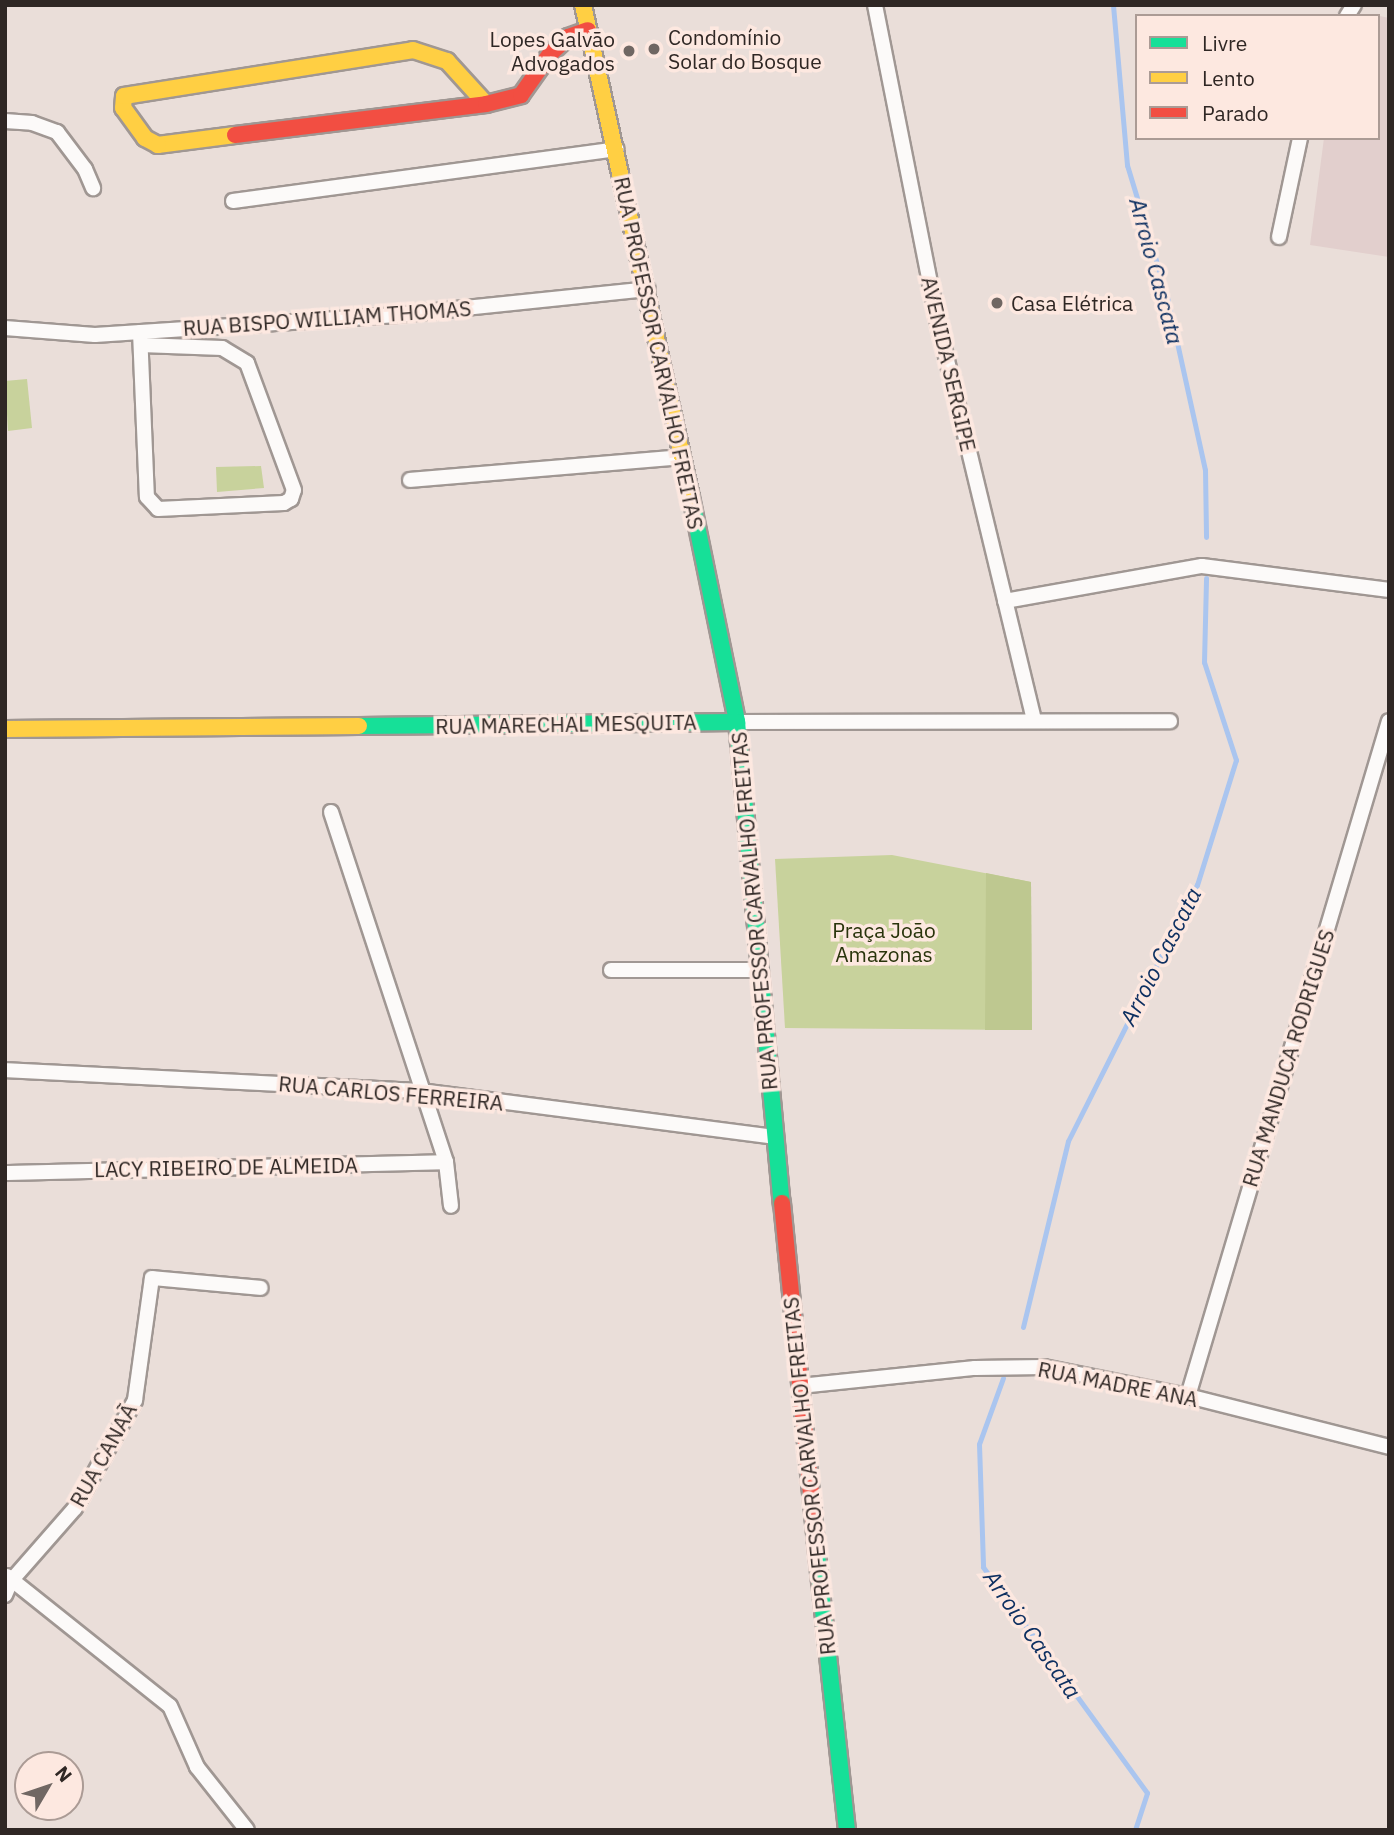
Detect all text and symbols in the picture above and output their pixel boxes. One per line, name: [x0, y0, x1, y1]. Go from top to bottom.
legend: [1135, 14, 1380, 140]
place label: Condomínio Solar do Bosque: [668, 24, 822, 74]
place label: Lopes Galvão Advogados: [490, 26, 615, 76]
text: Livre: [1202, 29, 1247, 57]
marker: Condomínio Solar do Bosque: [646, 41, 662, 57]
marker: Lopes Galvão Advogados: [621, 43, 637, 59]
text: Lento: [1202, 64, 1255, 92]
text: Parado: [1202, 99, 1269, 127]
street label: RUA PROFESSOR CARVALHO FREITAS: [609, 174, 709, 532]
water label: Arroio Cascata: [1124, 195, 1190, 347]
street label: AVENIDA SERGIPE: [917, 274, 981, 454]
place label: Casa Elétrica: [1011, 290, 1133, 316]
street label: RUA BISPO WILLIAM THOMAS: [182, 295, 472, 341]
marker: Casa Elétrica: [989, 295, 1005, 311]
street label: RUA MARECHAL MESQUITA: [435, 709, 697, 739]
street label: RUA PROFESSOR CARVALHO FREITAS: [726, 731, 782, 1091]
water label: Arroio Cascata: [1113, 883, 1207, 1029]
park label: Praça João Amazonas: [832, 917, 936, 967]
street label: RUA MANDUCA RODRIGUES: [1237, 926, 1339, 1190]
street label: RUA CARLOS FERREIRA: [277, 1071, 505, 1115]
street label: LACY RIBEIRO DE ALMEIDA: [94, 1152, 358, 1182]
street label: RUA PROFESSOR CARVALHO FREITAS: [778, 1296, 840, 1656]
street label: RUA MADRE ANA: [1036, 1356, 1200, 1412]
street label: RUA CANAÃ: [64, 1399, 142, 1511]
water label: Arroio Cascata: [978, 1564, 1088, 1704]
north arrow: [14, 1751, 84, 1821]
text: N: [50, 1761, 77, 1787]

